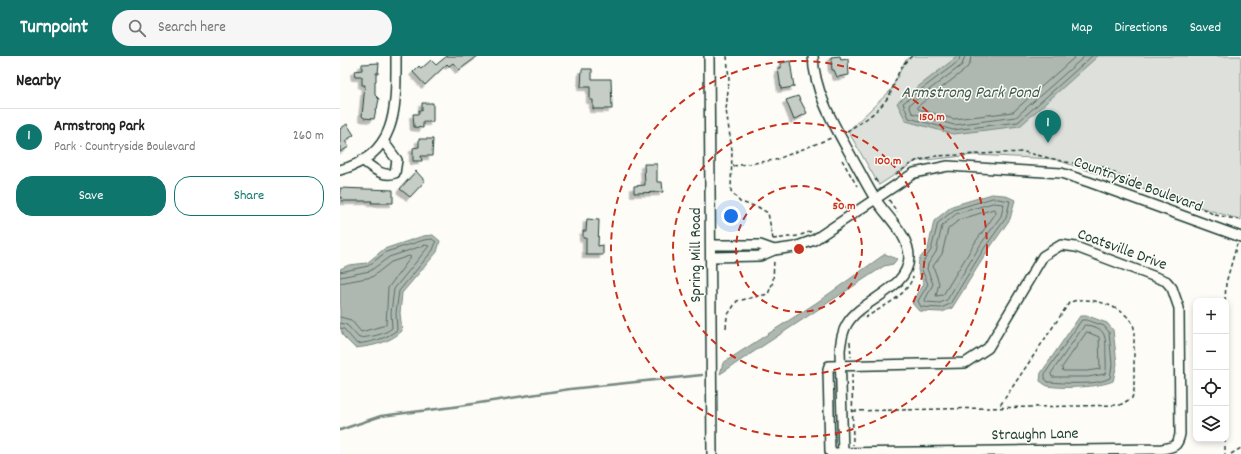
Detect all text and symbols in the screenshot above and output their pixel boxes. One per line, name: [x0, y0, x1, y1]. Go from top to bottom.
search box: [112, 10, 392, 46]
text: Turnpoint: [20, 15, 88, 42]
icon: search: [126, 17, 148, 39]
text: Search here: [158, 17, 226, 39]
text: Map: [1071, 18, 1093, 38]
text: Directions: [1115, 18, 1168, 38]
text: Saved: [1190, 18, 1221, 38]
text: Nearby: [16, 70, 60, 94]
water label: Armstrong Park Pond: [901, 82, 1041, 106]
text: 150 m: [919, 109, 945, 126]
pin: 1: [1035, 110, 1061, 143]
text: Armstrong Park: [54, 116, 145, 138]
text: 1: [28, 127, 30, 146]
text: 260 m: [293, 127, 324, 146]
text: Park · Countryside Boulevard: [54, 138, 195, 157]
street label: Countryside Boulevard: [1070, 151, 1206, 219]
text: 100 m: [875, 153, 901, 170]
button: Save: [16, 176, 166, 216]
button: Share: [174, 176, 324, 216]
text: 50 m: [832, 198, 856, 215]
your location: [721, 206, 741, 226]
street label: Spring Mill Road: [685, 208, 708, 302]
street label: Coatsville Drive: [1074, 223, 1170, 277]
centre of rings: [792, 242, 806, 256]
map controls: [1193, 298, 1229, 442]
button: +: [1193, 298, 1229, 334]
button: −: [1193, 334, 1229, 370]
button: locate: [1193, 370, 1229, 406]
button: layers: [1193, 406, 1229, 442]
street label: Straughn Lane: [991, 423, 1079, 447]

